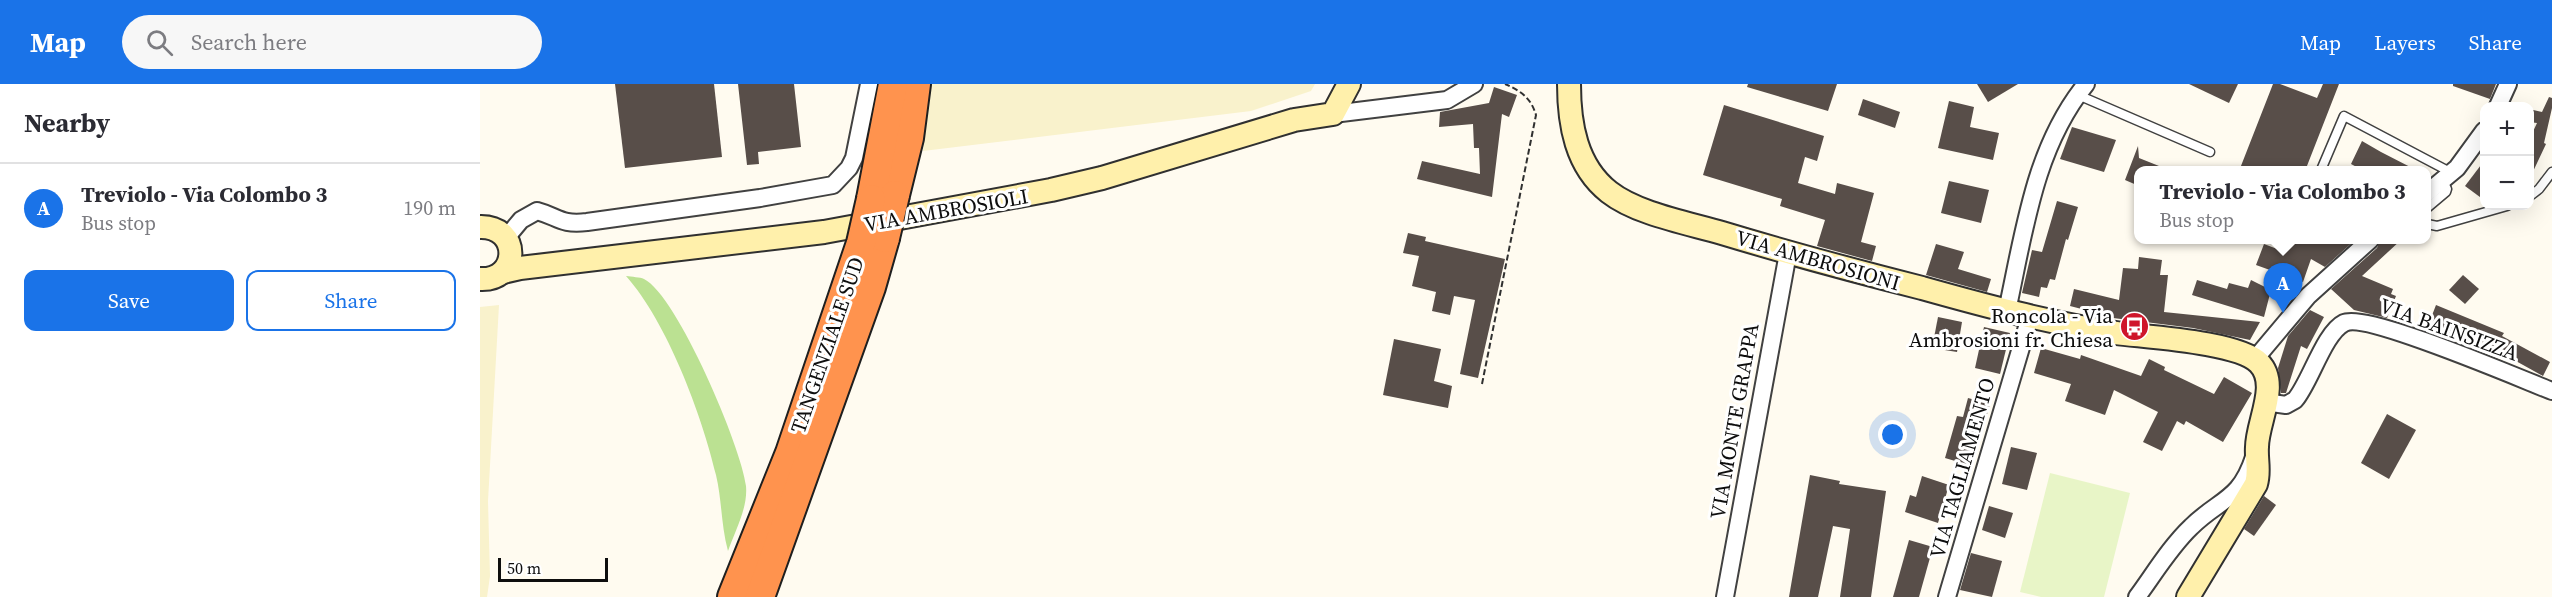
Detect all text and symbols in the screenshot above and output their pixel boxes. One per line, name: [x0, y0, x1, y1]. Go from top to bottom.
search box: [122, 15, 542, 69]
text: Map: [30, 23, 86, 61]
icon: search: [143, 26, 176, 59]
text: Search here: [191, 27, 307, 57]
text: Map: [2300, 28, 2341, 57]
text: Layers: [2374, 28, 2436, 57]
text: Share: [2469, 28, 2522, 57]
map controls: [2480, 102, 2534, 210]
button: +: [2480, 102, 2534, 156]
text: Nearby: [24, 105, 110, 141]
button: −: [2480, 156, 2534, 210]
popup: [2134, 166, 2431, 244]
text: Treviolo - Via Colombo 3: [2159, 176, 2406, 206]
text: Treviolo - Via Colombo 3: [81, 179, 327, 209]
street label: VIA AMBROSIOLI: [862, 181, 1030, 239]
text: A: [37, 194, 50, 222]
text: 190 m: [403, 194, 456, 222]
text: Bus stop: [2159, 206, 2234, 234]
text: Bus stop: [81, 209, 156, 237]
street label: VIA AMBROSIONI: [1733, 223, 1903, 297]
street label: TANGENZIALE SUD: [783, 253, 871, 437]
pin: A: [2264, 264, 2302, 313]
button: Save: [24, 270, 234, 331]
button: Share: [246, 270, 456, 331]
street label: VIA BAINSIZZA: [2376, 290, 2522, 368]
place label: Roncola - Via Ambrosioni fr. Chiesa: [1909, 301, 2113, 354]
bus stop icon: Roncola - Via Ambrosioni fr. Chiesa: [2118, 311, 2150, 343]
street label: VIA MONTE GRAPPA: [1703, 321, 1765, 521]
street label: VIA TAGLIAMENTO: [1922, 374, 2002, 562]
your location: [1878, 420, 1907, 449]
scale bar: [498, 555, 608, 582]
text: 50 m: [507, 557, 541, 579]

